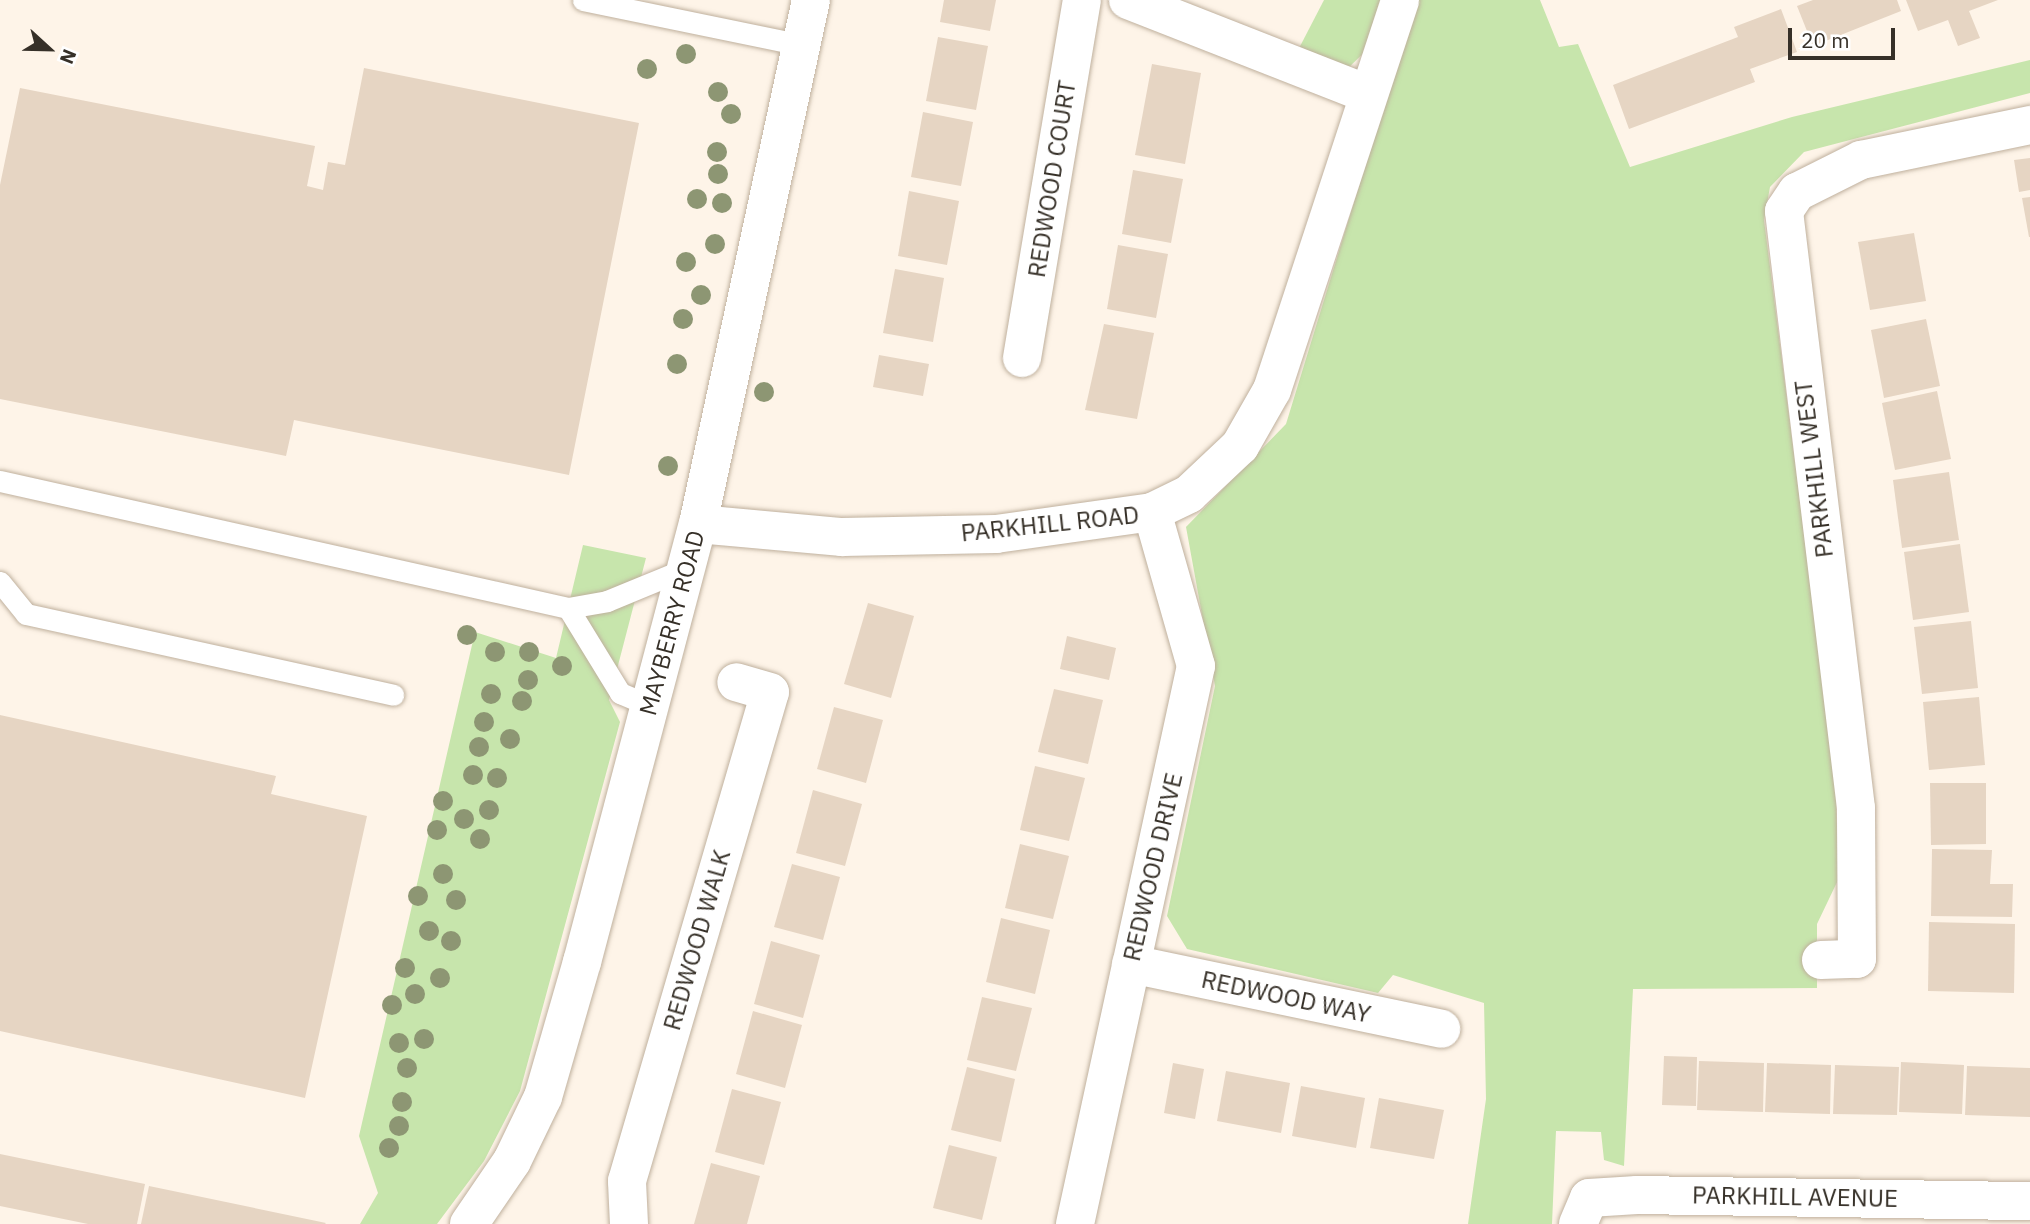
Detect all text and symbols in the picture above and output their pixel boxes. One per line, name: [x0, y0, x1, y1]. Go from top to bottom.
north arrow: [14, 14, 84, 84]
scale bar: [1792, 14, 1899, 58]
text: 20 m: [1801, 26, 1850, 54]
text: N: [55, 46, 82, 68]
street label: REDWOOD COURT: [1022, 78, 1082, 280]
street label: PARKHILL WEST: [1789, 379, 1839, 559]
street label: PARKHILL ROAD: [960, 500, 1140, 548]
street label: MAYBERRY ROAD: [633, 527, 711, 719]
street label: REDWOOD DRIVE: [1117, 770, 1189, 964]
street label: REDWOOD WALK: [657, 846, 737, 1034]
street label: REDWOOD WAY: [1199, 965, 1373, 1029]
street label: PARKHILL AVENUE: [1692, 1181, 1898, 1213]

